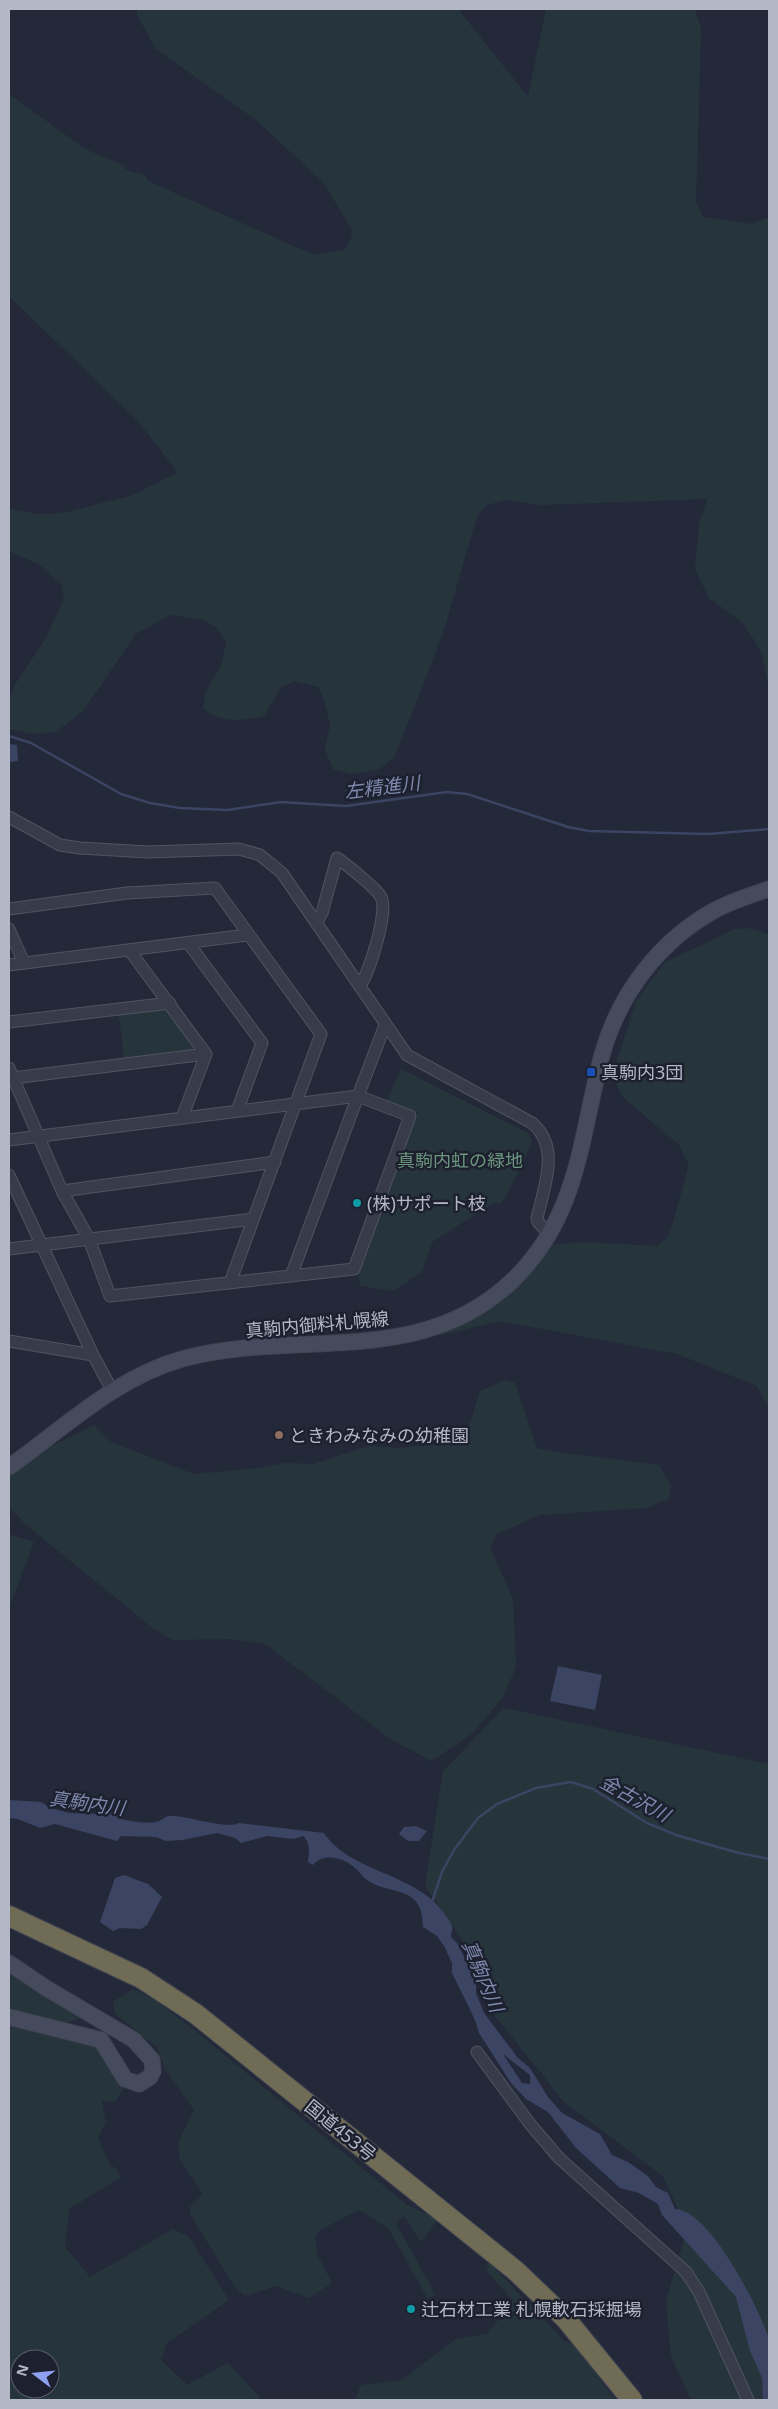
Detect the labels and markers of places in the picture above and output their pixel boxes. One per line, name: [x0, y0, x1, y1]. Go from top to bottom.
place label: 真駒内3団: [601, 1060, 683, 1084]
marker: 真駒内3団: [585, 1066, 597, 1078]
place label: (株)サポート枝: [367, 1191, 486, 1215]
marker: (株)サポート枝: [351, 1197, 363, 1209]
place label: ときわみなみの幼稚園: [289, 1423, 469, 1447]
marker: ときわみなみの幼稚園: [273, 1429, 285, 1441]
place label: 辻石材工業 札幌軟石採掘場: [421, 2297, 642, 2321]
marker: 辻石材工業 札幌軟石採掘場: [405, 2303, 417, 2315]

